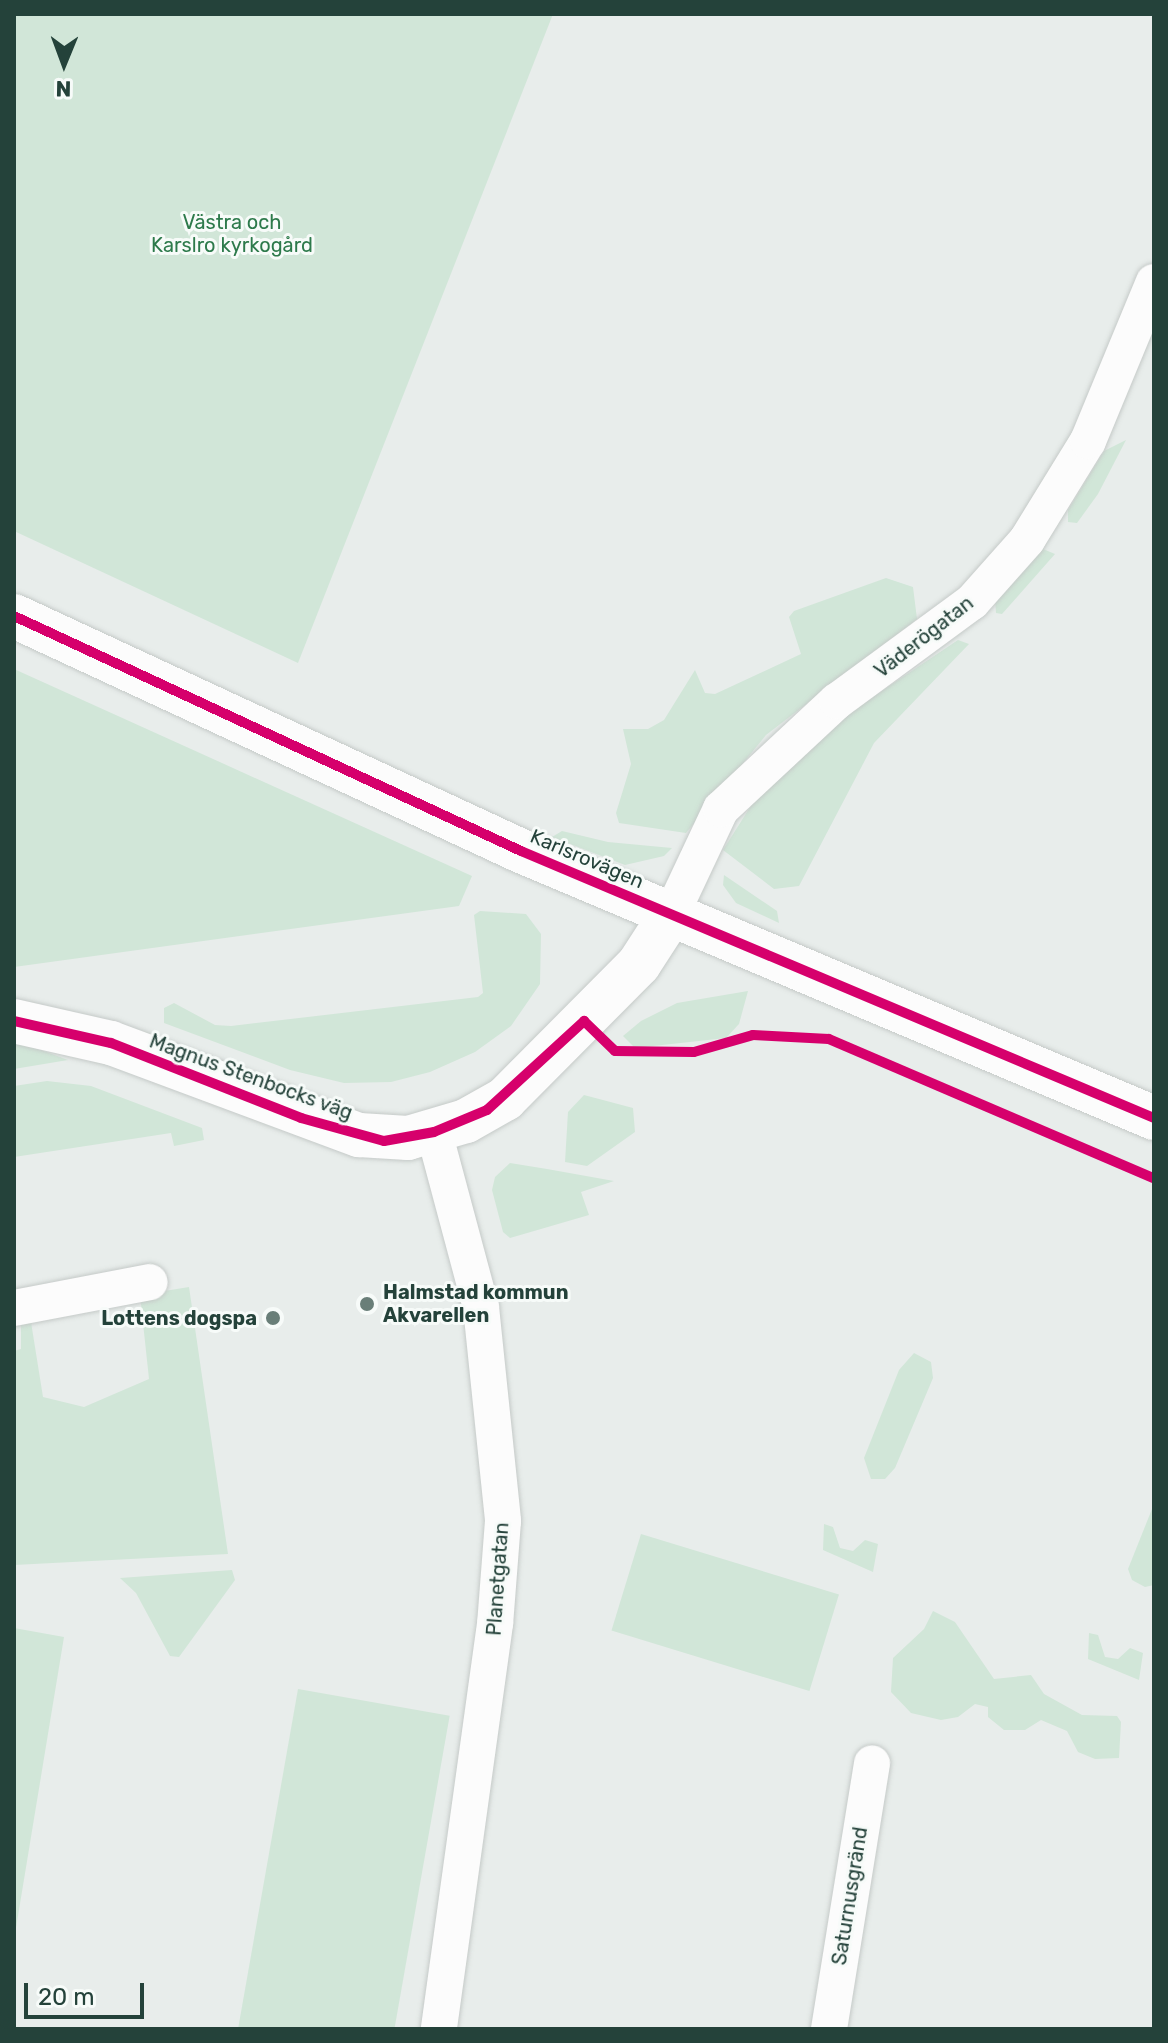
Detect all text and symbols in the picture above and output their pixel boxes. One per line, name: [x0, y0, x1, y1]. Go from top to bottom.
north arrow: [24, 24, 104, 104]
text: N: [55, 75, 72, 102]
park label: Västra och Karslro kyrkogård: [151, 210, 313, 257]
street label: Väderögatan: [870, 591, 978, 683]
street label: Karlsrovägen: [527, 824, 647, 894]
street label: Magnus Stenbocks väg: [146, 1029, 356, 1125]
place label: Halmstad kommun Akvarellen: [383, 1280, 569, 1327]
marker: Halmstad kommun Akvarellen: [358, 1295, 376, 1313]
place label: Lottens dogspa: [101, 1306, 257, 1330]
marker: Lottens dogspa: [264, 1309, 282, 1327]
street label: Planetgatan: [482, 1521, 514, 1637]
street label: Saturnusgränd: [827, 1825, 873, 1967]
scale bar: [28, 1967, 148, 2017]
text: 20 m: [38, 1983, 95, 2011]

